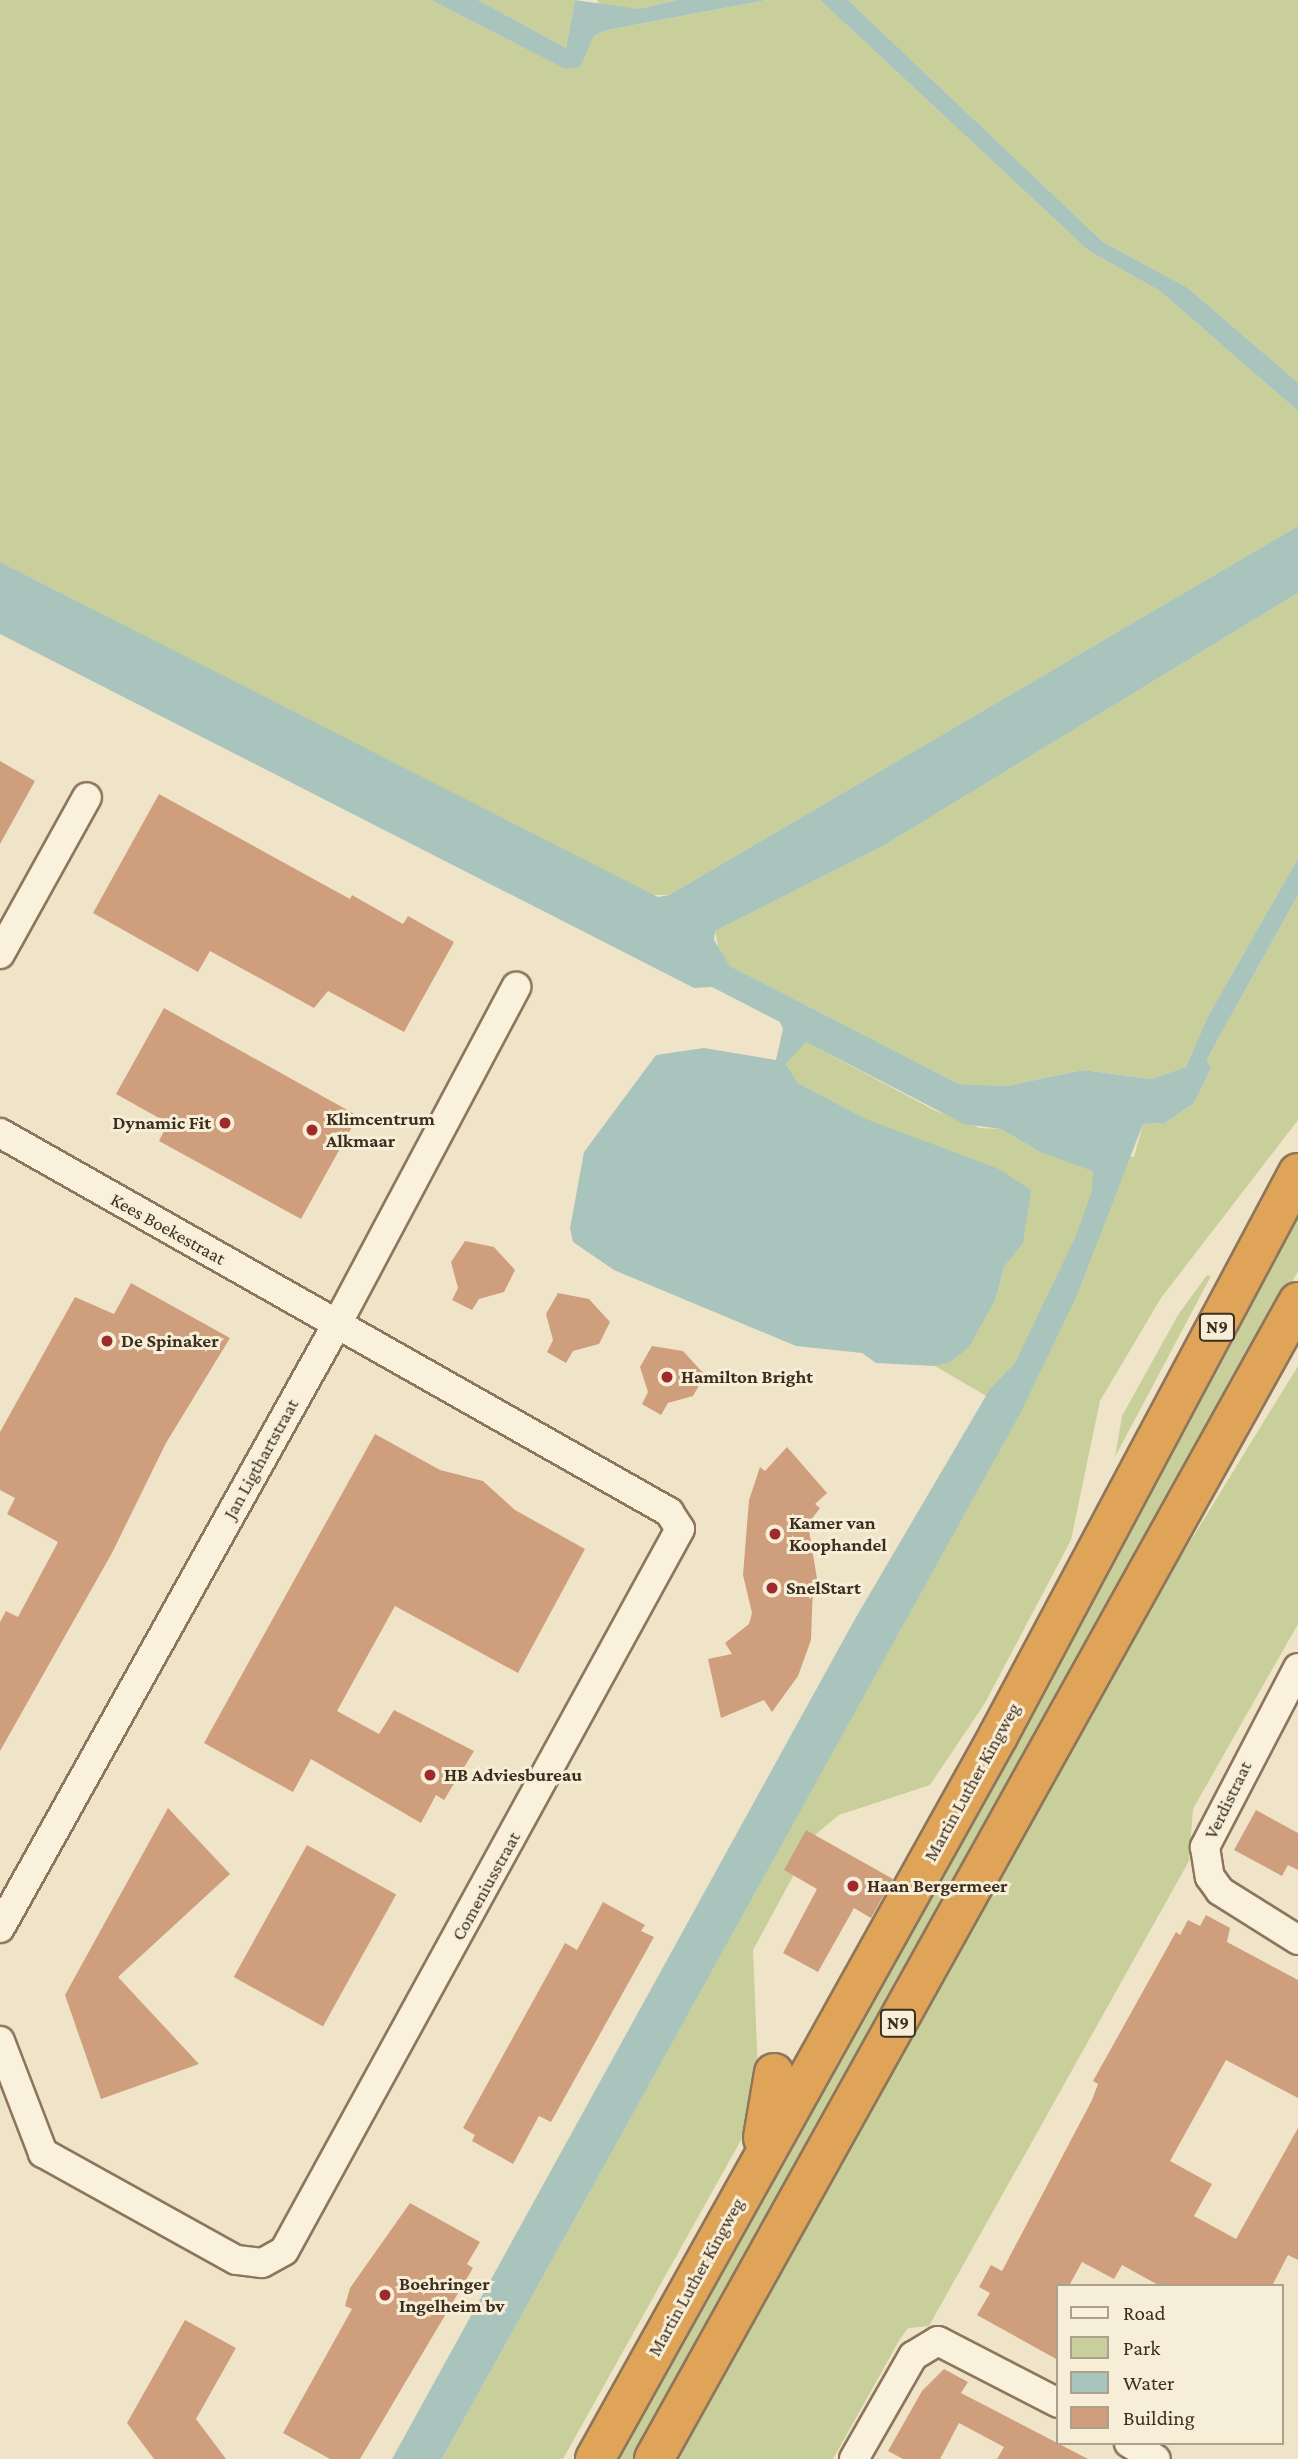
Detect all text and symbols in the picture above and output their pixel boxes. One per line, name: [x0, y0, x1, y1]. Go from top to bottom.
place label: Klimcentrum Alkmaar: [326, 1108, 435, 1152]
place label: Dynamic Fit: [112, 1112, 211, 1134]
marker: Dynamic Fit: [217, 1115, 233, 1131]
marker: Klimcentrum Alkmaar: [304, 1122, 320, 1138]
street label: Kees Boekestraat: [107, 1188, 229, 1270]
road number: N9: [1198, 1312, 1236, 1342]
place label: De Spinaker: [121, 1330, 219, 1352]
marker: De Spinaker: [99, 1333, 115, 1349]
place label: Hamilton Bright: [681, 1366, 813, 1388]
marker: Hamilton Bright: [659, 1369, 675, 1385]
street label: Jan Ligthartstraat: [219, 1395, 303, 1523]
place label: Kamer van Koophandel: [789, 1512, 887, 1556]
marker: Kamer van Koophandel: [767, 1526, 783, 1542]
place label: SnelStart: [786, 1577, 861, 1599]
marker: SnelStart: [764, 1580, 780, 1596]
street label: Martin Luther Kingweg: [919, 1699, 1025, 1865]
street label: Verdistraat: [1199, 1757, 1257, 1843]
place label: HB Adviesbureau: [444, 1764, 582, 1786]
marker: HB Adviesbureau: [422, 1767, 438, 1783]
street label: Comeniusstraat: [447, 1828, 525, 1944]
place label: Haan Bergermeer: [867, 1875, 1008, 1897]
marker: Haan Bergermeer: [845, 1878, 861, 1894]
road number: N9: [879, 2008, 917, 2038]
street label: Martin Luther Kingweg: [643, 2194, 749, 2360]
place label: Boehringer Ingelheim bv: [399, 2273, 505, 2317]
legend: [1056, 2284, 1284, 2445]
marker: Boehringer Ingelheim bv: [377, 2287, 393, 2303]
text: Road: [1123, 2301, 1166, 2325]
text: Park: [1123, 2336, 1160, 2360]
text: Water: [1123, 2371, 1175, 2395]
text: Building: [1123, 2406, 1195, 2430]

